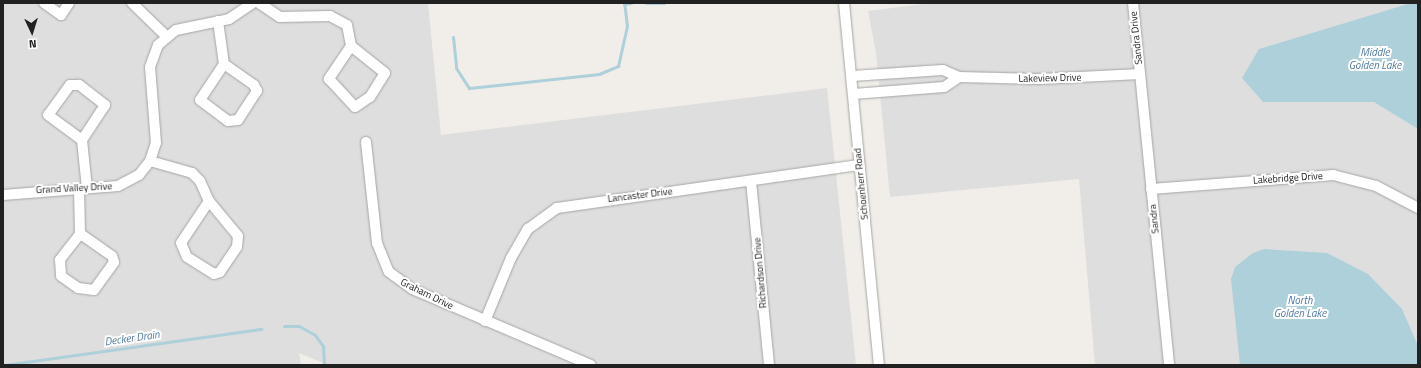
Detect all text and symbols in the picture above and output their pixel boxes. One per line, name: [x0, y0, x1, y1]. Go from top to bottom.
street label: Sandra Drive: [1127, 11, 1145, 65]
north arrow: [12, 12, 52, 52]
text: N: [28, 36, 37, 52]
water label: Middle Golden Lake: [1349, 46, 1401, 72]
street label: Lakeview Drive: [1018, 71, 1082, 85]
street label: Schoenherr Road: [851, 148, 871, 220]
street label: Lakebridge Drive: [1253, 170, 1323, 186]
street label: Grand Valley Drive: [35, 180, 113, 196]
street label: Lancaster Drive: [607, 185, 673, 205]
street label: Sandra: [1146, 204, 1162, 234]
street label: Richardson Drive: [751, 237, 769, 309]
street label: Graham Drive: [399, 276, 455, 312]
water label: North Golden Lake: [1274, 294, 1326, 320]
water label: Decker Drain: [104, 328, 160, 348]

